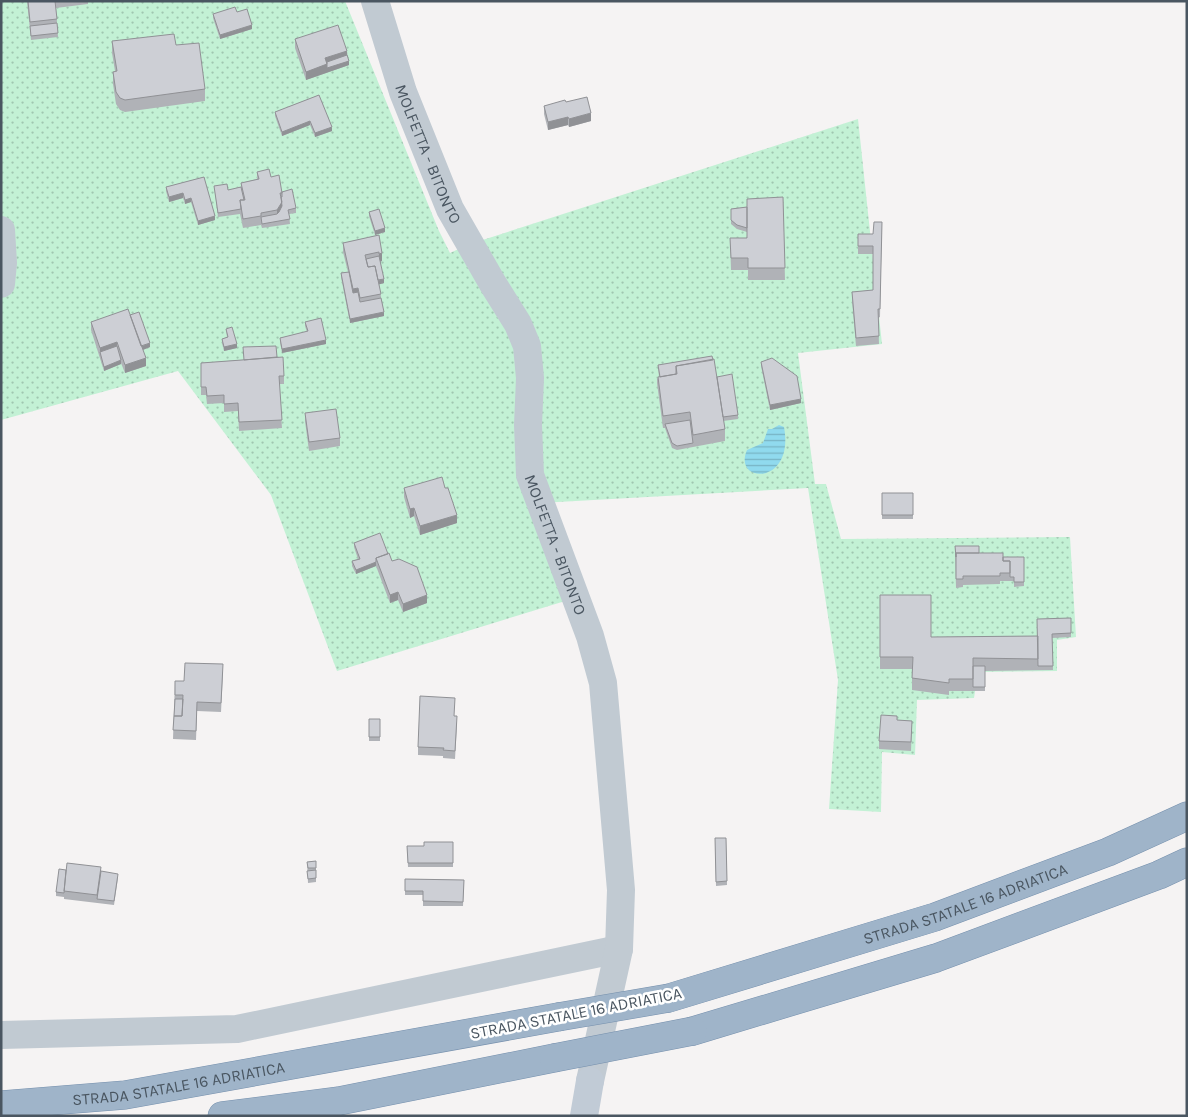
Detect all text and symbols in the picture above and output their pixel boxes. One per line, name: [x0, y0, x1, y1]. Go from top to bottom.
street label: MOLFETTA - BITONTO: [392, 82, 466, 227]
street label: MOLFETTA - BITONTO: [521, 471, 591, 617]
street label: STRADA STATALE 16 ADRIATICA: [861, 859, 1070, 948]
street label: STRADA STATALE 16 ADRIATICA: [469, 983, 683, 1043]
street label: STRADA STATALE 16 ADRIATICA: [71, 1057, 286, 1109]

